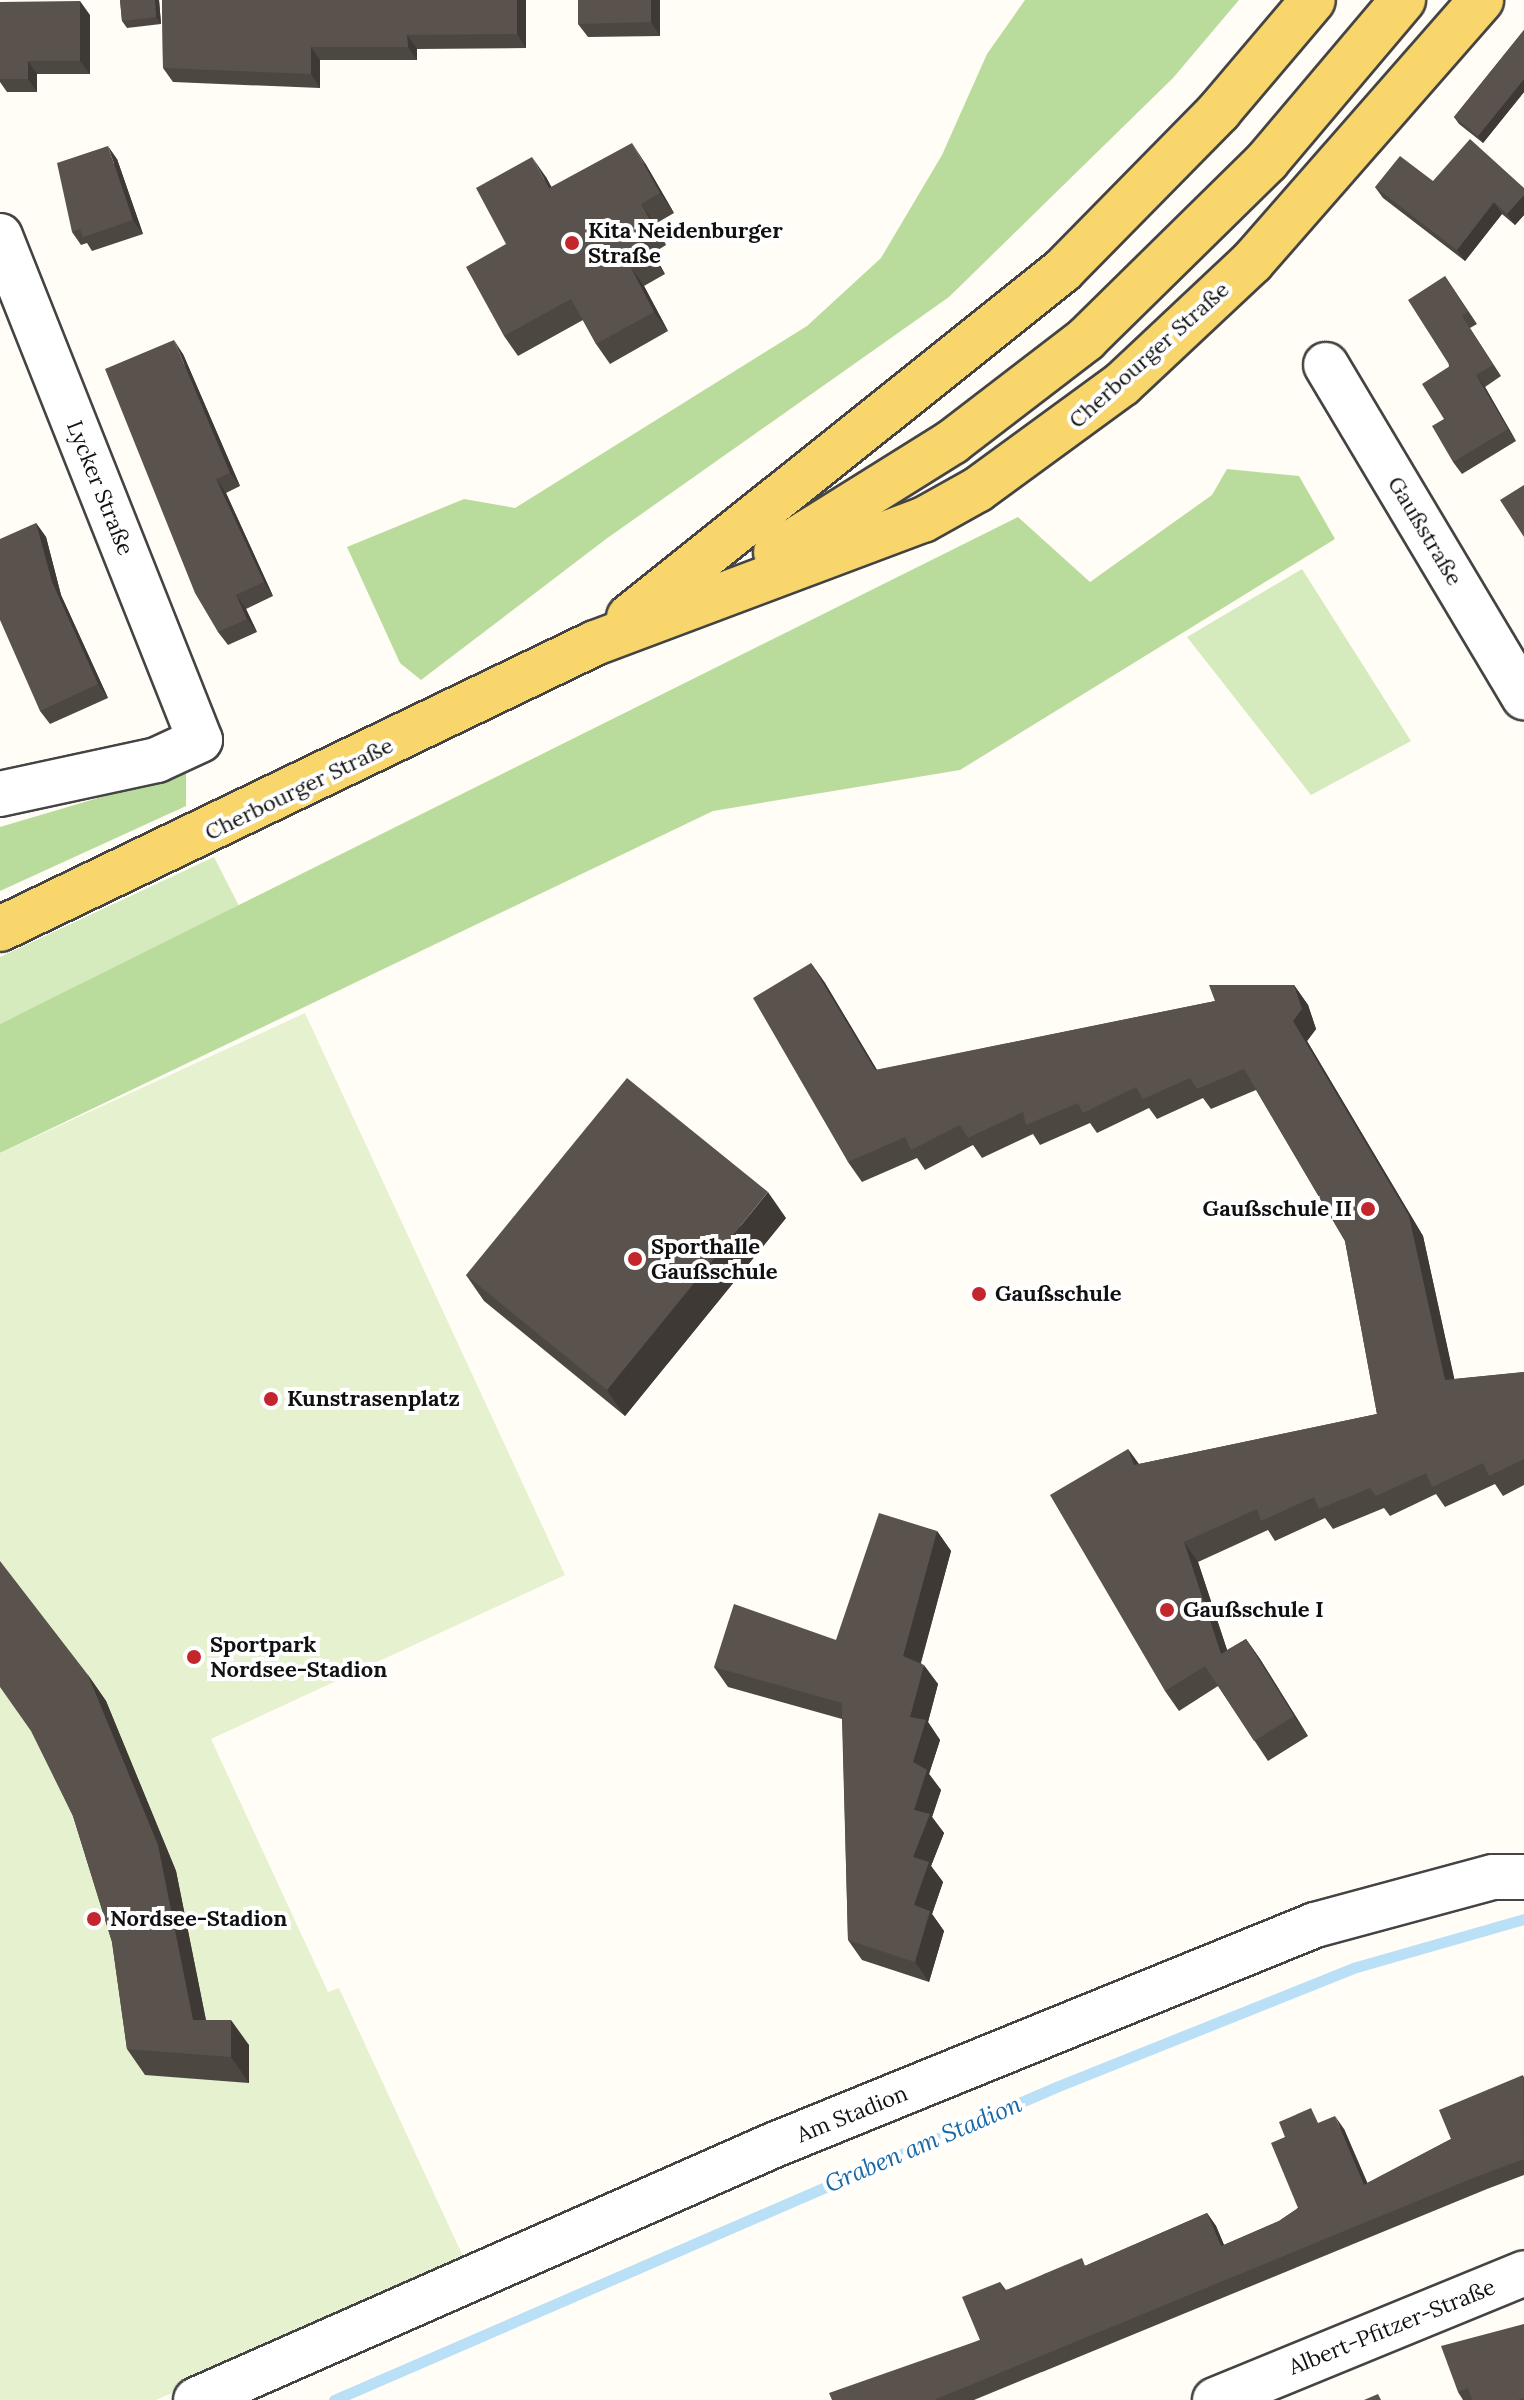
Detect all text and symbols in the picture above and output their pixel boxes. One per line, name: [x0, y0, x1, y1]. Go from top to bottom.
place label: Kita Neidenburger Straße: [588, 217, 783, 268]
marker: Kita Neidenburger Straße: [563, 234, 581, 252]
street label: Cherbourger Straße: [1064, 276, 1234, 434]
street label: Lycker Straße: [61, 417, 139, 559]
street label: Gaußstraße: [1382, 472, 1468, 590]
street label: Cherbourger Straße: [201, 732, 397, 846]
place label: Gaußschule II: [1203, 1196, 1352, 1222]
marker: Gaußschule II: [1359, 1200, 1377, 1218]
place label: Sporthalle Gaußschule: [651, 1233, 778, 1284]
marker: Sporthalle Gaußschule: [626, 1250, 644, 1268]
place label: Gaußschule: [995, 1281, 1122, 1307]
marker: Gaußschule: [970, 1285, 988, 1303]
place label: Kunstrasenplatz: [287, 1386, 460, 1412]
marker: Kunstrasenplatz: [262, 1390, 280, 1408]
place label: Gaußschule I: [1183, 1597, 1324, 1623]
marker: Gaußschule I: [1158, 1601, 1176, 1619]
place label: Sportpark Nordsee-Stadion: [210, 1631, 387, 1682]
marker: Sportpark Nordsee-Stadion: [185, 1648, 203, 1666]
place label: Nordsee-Stadion: [110, 1906, 287, 1932]
marker: Nordsee-Stadion: [85, 1910, 103, 1928]
street label: Am Stadion: [793, 2080, 911, 2148]
water label: Graben am Stadion: [820, 2090, 1026, 2198]
street label: Albert-Pfitzer-Straße: [1285, 2273, 1499, 2381]

